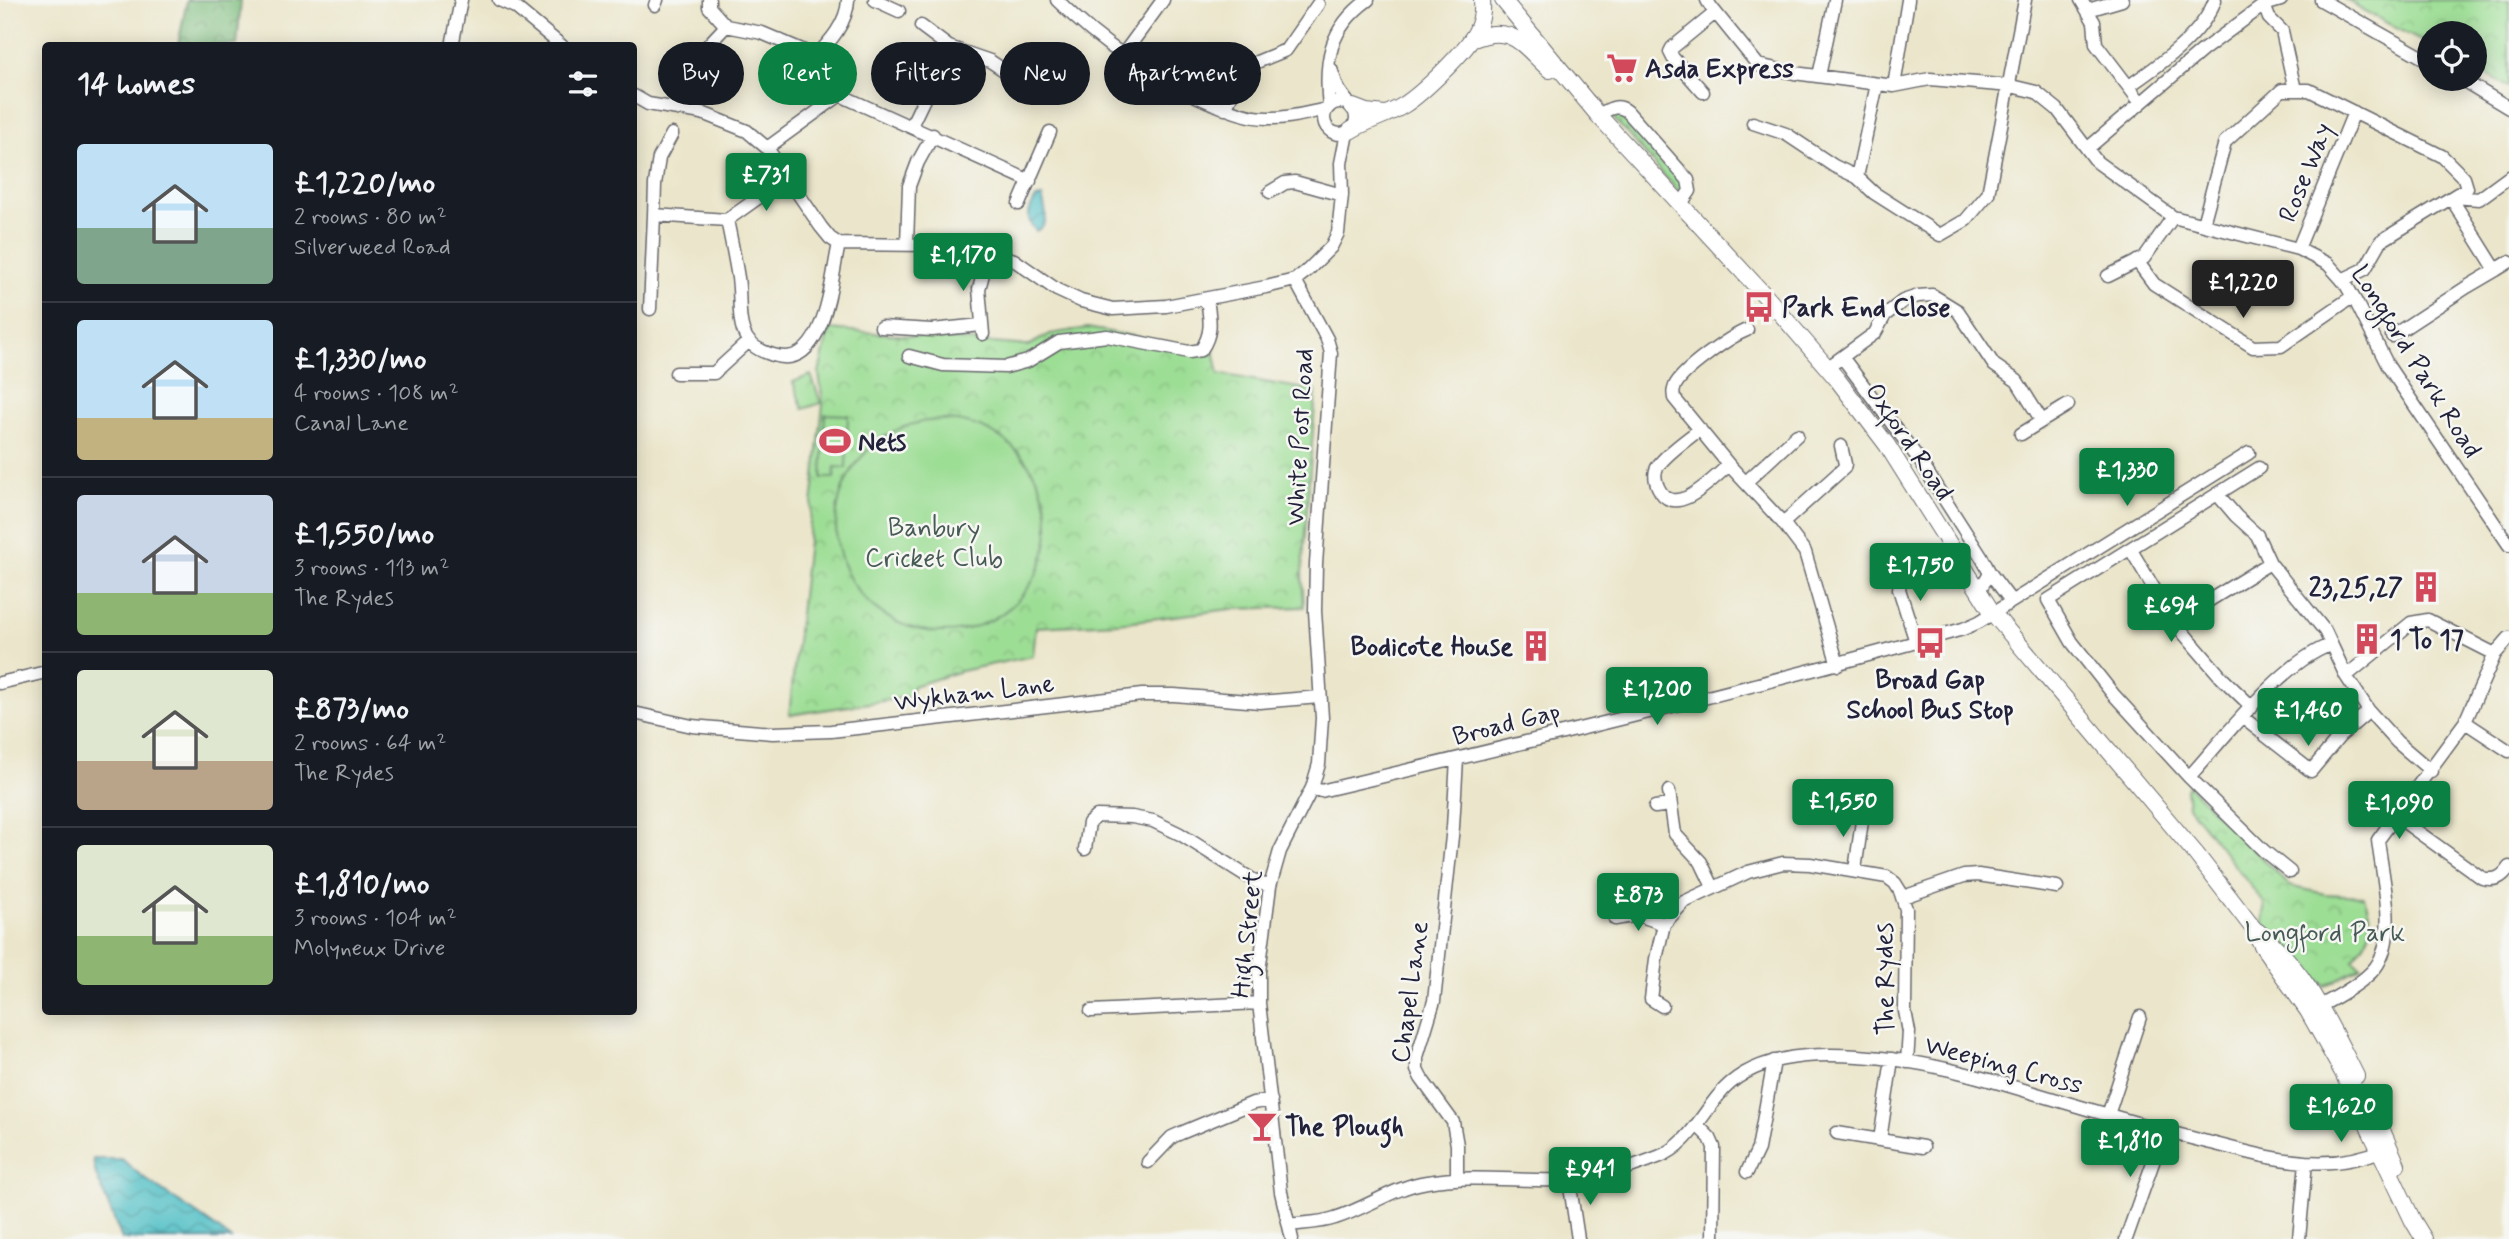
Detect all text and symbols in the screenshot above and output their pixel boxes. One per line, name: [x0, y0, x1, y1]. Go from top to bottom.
map controls: [2417, 21, 2487, 91]
button: locate: [2417, 21, 2487, 91]
chip: Buy: [658, 42, 744, 105]
chip: Rent: [758, 42, 857, 105]
chip: Filters: [871, 42, 986, 105]
chip: New: [1000, 42, 1090, 105]
chip: Apartment: [1104, 42, 1261, 105]
supermarket icon: Asda Express: [1605, 51, 1639, 85]
place label: Asda Express: [1645, 53, 1794, 87]
text: 14 homes: [77, 65, 195, 104]
icon: filters: [564, 65, 602, 103]
street label: Rose Way: [2272, 118, 2342, 227]
pin: £731: [725, 154, 807, 213]
text: £731: [742, 161, 790, 191]
text: £1,220/mo: [294, 164, 435, 203]
icon: home: [133, 172, 217, 256]
text: 2 rooms · 80 m²: [294, 203, 447, 233]
text: Silverweed Road: [294, 233, 451, 263]
pin: £1,170: [906, 233, 1020, 293]
text: £1,170: [930, 241, 997, 271]
street label: Longford Park Road: [2341, 259, 2488, 466]
pin: £1,220: [2186, 260, 2300, 320]
text: £1,220: [2208, 268, 2278, 298]
bus stop icon: Park End Close: [1742, 290, 1776, 324]
place label: Park End Close: [1782, 292, 1951, 326]
text: £1,330/mo: [294, 340, 426, 379]
icon: home: [133, 348, 217, 432]
street label: White Post Road: [1279, 348, 1323, 527]
street label: Oxford Road: [1855, 377, 1960, 509]
text: 4 rooms · 108 m²: [294, 379, 459, 409]
text: Canal Lane: [294, 409, 409, 439]
sports icon: Nets: [818, 424, 852, 458]
place label: Nets: [858, 426, 906, 460]
pin: £1,330: [2070, 448, 2184, 508]
text: £1,330: [2095, 456, 2159, 486]
park label: Banbury Cricket Club: [865, 512, 1003, 576]
text: £1,550/mo: [294, 515, 434, 554]
icon: home: [133, 523, 217, 607]
pin: £1,750: [1863, 544, 1977, 603]
text: £1,750: [1886, 551, 1954, 581]
text: 3 rooms · 113 m²: [294, 554, 449, 584]
building icon: 23,25,27: [2409, 570, 2443, 604]
place label: 23,25,27: [2309, 572, 2403, 606]
text: The Rydes: [294, 584, 394, 614]
pin: £694: [2130, 584, 2212, 644]
text: £694: [2143, 592, 2199, 622]
building icon: 1 To 17: [2350, 622, 2384, 656]
place label: 1 To 17: [2390, 624, 2464, 658]
bus stop icon: Broad Gap School Bus Stop: [1913, 626, 1947, 660]
building icon: Bodicote House: [1519, 629, 1553, 663]
place label: Bodicote House: [1350, 631, 1513, 665]
place label: Broad Gap School Bus Stop: [1847, 664, 2014, 728]
street label: Wykham Lane: [892, 667, 1056, 721]
pin: £1,200: [1600, 668, 1714, 727]
text: £1,200: [1622, 675, 1692, 705]
pin: £1,460: [2251, 688, 2365, 748]
text: £873/mo: [294, 690, 409, 729]
street label: Broad Gap: [1449, 695, 1564, 755]
text: £1,460: [2273, 696, 2343, 726]
icon: home: [133, 698, 217, 782]
text: 2 rooms · 64 m²: [294, 729, 446, 759]
text: The Rydes: [294, 759, 394, 789]
pin: £1,550: [1786, 780, 1900, 839]
pin: £1,090: [2342, 782, 2456, 841]
text: £1,550: [1808, 787, 1878, 817]
text: £1,090: [2364, 789, 2434, 819]
text: £1,810/mo: [294, 865, 430, 904]
street label: High Street: [1224, 869, 1275, 1000]
icon: home: [133, 873, 217, 957]
pin: £873: [1597, 874, 1679, 933]
text: £873: [1613, 881, 1663, 911]
text: 3 rooms · 104 m²: [294, 904, 457, 934]
park label: Longford Park: [2245, 917, 2406, 953]
street label: Chapel Lane: [1384, 919, 1438, 1065]
street label: The Rydes: [1868, 922, 1904, 1036]
text: Molyneux Drive: [294, 934, 445, 964]
street label: Weeping Cross: [1921, 1029, 2086, 1103]
pin: £1,620: [2284, 1084, 2398, 1144]
text: £1,620: [2306, 1092, 2376, 1122]
bar icon: The Plough: [1245, 1109, 1279, 1143]
place label: The Plough: [1285, 1111, 1404, 1148]
pin: £1,810: [2073, 1120, 2187, 1179]
text: £1,810: [2097, 1127, 2163, 1157]
pin: £941: [1549, 1148, 1631, 1207]
text: £941: [1565, 1155, 1615, 1185]

